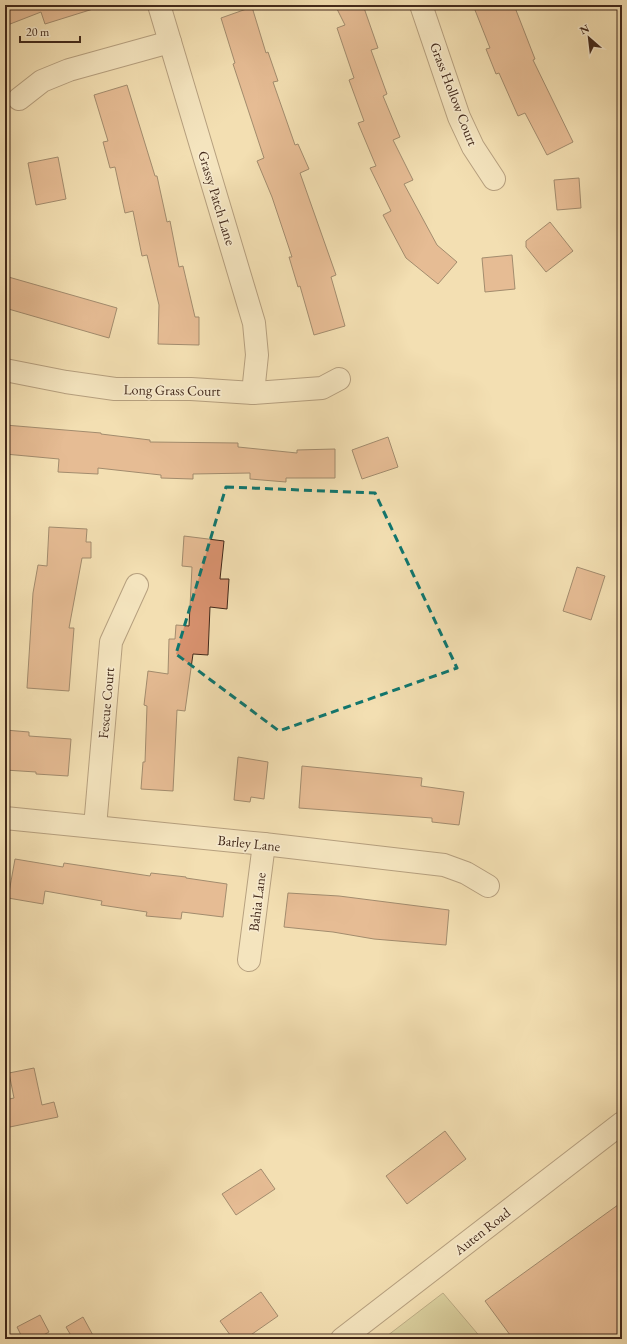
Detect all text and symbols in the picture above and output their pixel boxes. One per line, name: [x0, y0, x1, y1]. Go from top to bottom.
scale bar: [20, 18, 80, 44]
north arrow: [569, 18, 609, 58]
text: N: [577, 21, 592, 37]
text: 20 m: [26, 24, 50, 40]
street label: Grass Hollow Court: [426, 40, 482, 149]
street label: Grassy Patch Lane: [194, 149, 240, 248]
street label: Long Grass Court: [123, 380, 221, 400]
street label: Fescue Court: [94, 666, 118, 739]
street label: Barley Lane: [217, 831, 282, 855]
street label: Bahia Lane: [244, 871, 270, 933]
street label: Auten Road: [450, 1203, 514, 1259]

